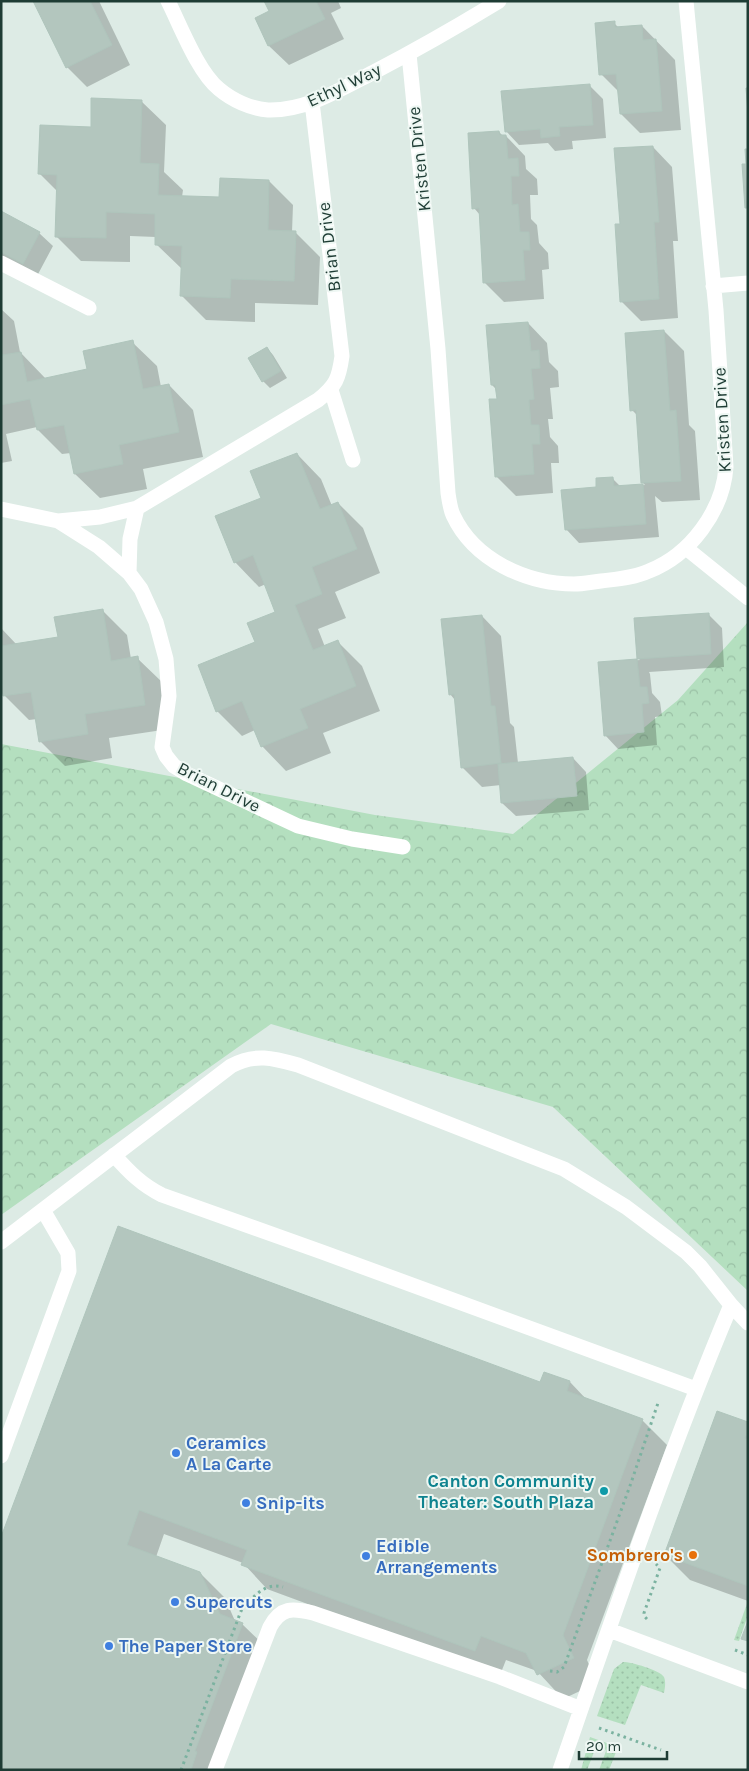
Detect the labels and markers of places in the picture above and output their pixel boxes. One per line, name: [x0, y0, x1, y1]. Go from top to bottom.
place label: Ceramics A La Carte: [186, 1432, 271, 1475]
marker: Ceramics A La Carte: [170, 1447, 182, 1459]
place label: Canton Community Theater: South Plaza: [418, 1470, 594, 1513]
marker: Canton Community Theater: South Plaza: [598, 1485, 610, 1497]
place label: Snip-its: [256, 1492, 325, 1514]
marker: Snip-its: [240, 1497, 252, 1509]
place label: Edible Arrangements: [376, 1535, 498, 1578]
place label: Sombrero's: [587, 1544, 683, 1566]
marker: Sombrero's: [687, 1549, 699, 1561]
marker: Edible Arrangements: [360, 1550, 372, 1562]
place label: Supercuts: [185, 1591, 273, 1613]
marker: Supercuts: [169, 1596, 181, 1608]
place label: The Paper Store: [119, 1635, 252, 1657]
marker: The Paper Store: [103, 1640, 115, 1652]

